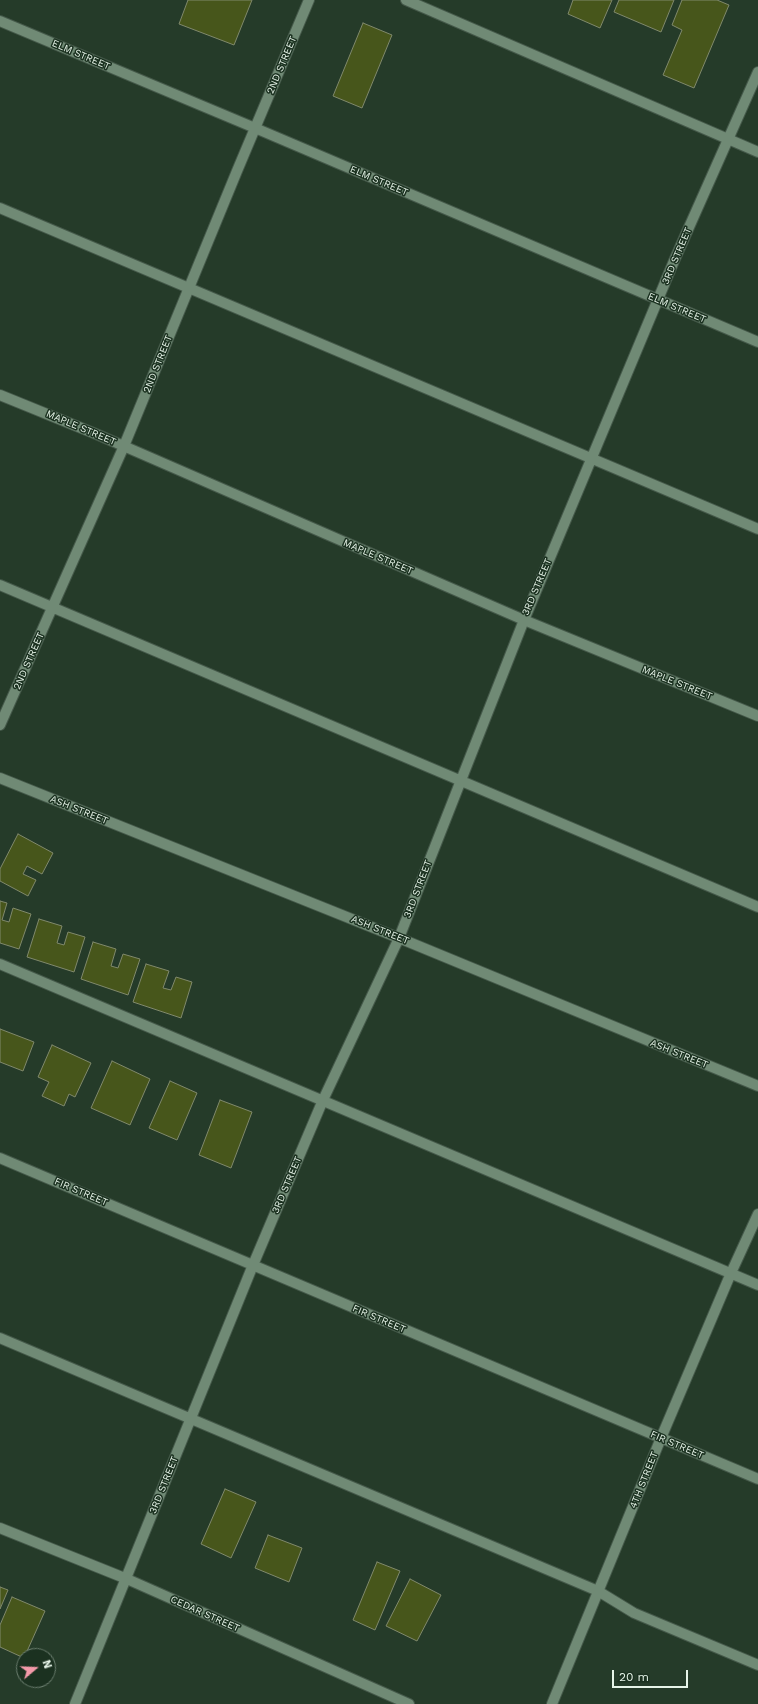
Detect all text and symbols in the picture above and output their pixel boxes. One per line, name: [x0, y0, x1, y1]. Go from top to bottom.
street label: 2ND STREET: [264, 34, 300, 96]
street label: ELM STREET: [50, 37, 112, 73]
street label: ELM STREET: [348, 163, 410, 199]
street label: 3RD STREET: [660, 226, 694, 286]
street label: ELM STREET: [646, 290, 708, 326]
street label: 2ND STREET: [141, 333, 175, 395]
street label: MAPLE STREET: [44, 408, 118, 448]
street label: MAPLE STREET: [341, 537, 415, 577]
street label: 3RD STREET: [520, 557, 554, 617]
street label: 2ND STREET: [11, 631, 47, 691]
street label: MAPLE STREET: [640, 663, 714, 703]
street label: ASH STREET: [48, 793, 110, 827]
street label: 3RD STREET: [402, 859, 434, 919]
street label: ASH STREET: [349, 913, 411, 947]
street label: ASH STREET: [648, 1037, 710, 1071]
street label: 3RD STREET: [270, 1155, 304, 1215]
street label: FIR STREET: [53, 1175, 109, 1209]
street label: FIR STREET: [351, 1302, 407, 1336]
street label: FIR STREET: [649, 1428, 705, 1462]
street label: 4TH STREET: [627, 1450, 661, 1510]
street label: 3RD STREET: [147, 1455, 181, 1515]
street label: CEDAR STREET: [169, 1593, 241, 1635]
north arrow: [16, 1648, 56, 1688]
text: N: [39, 1658, 54, 1670]
scale bar: [614, 1662, 690, 1688]
text: 20 m: [619, 1670, 649, 1684]

